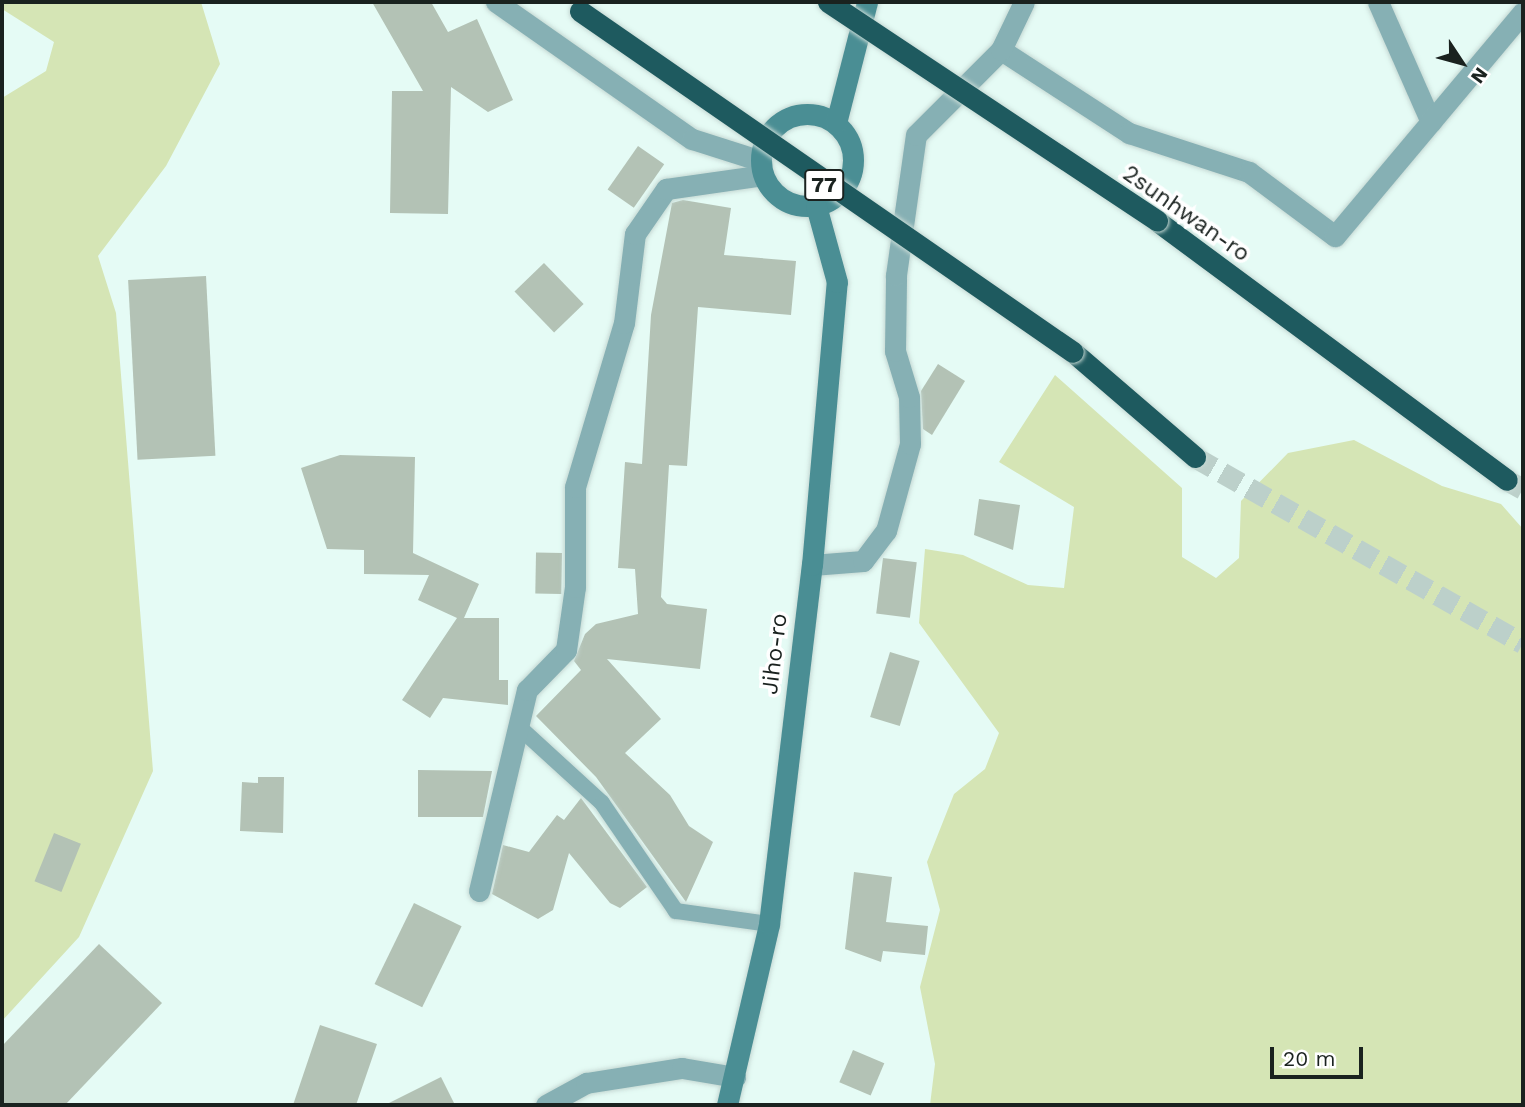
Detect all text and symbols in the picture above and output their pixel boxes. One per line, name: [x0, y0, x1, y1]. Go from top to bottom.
north arrow: [1427, 28, 1497, 98]
text: N: [1466, 63, 1493, 88]
street label: 2sunhwan-ro: [1117, 160, 1255, 268]
road number: 77: [803, 168, 845, 202]
street label: Jiho-ro: [756, 612, 794, 696]
scale bar: [1273, 1034, 1366, 1078]
text: 20 m: [1283, 1046, 1335, 1071]

